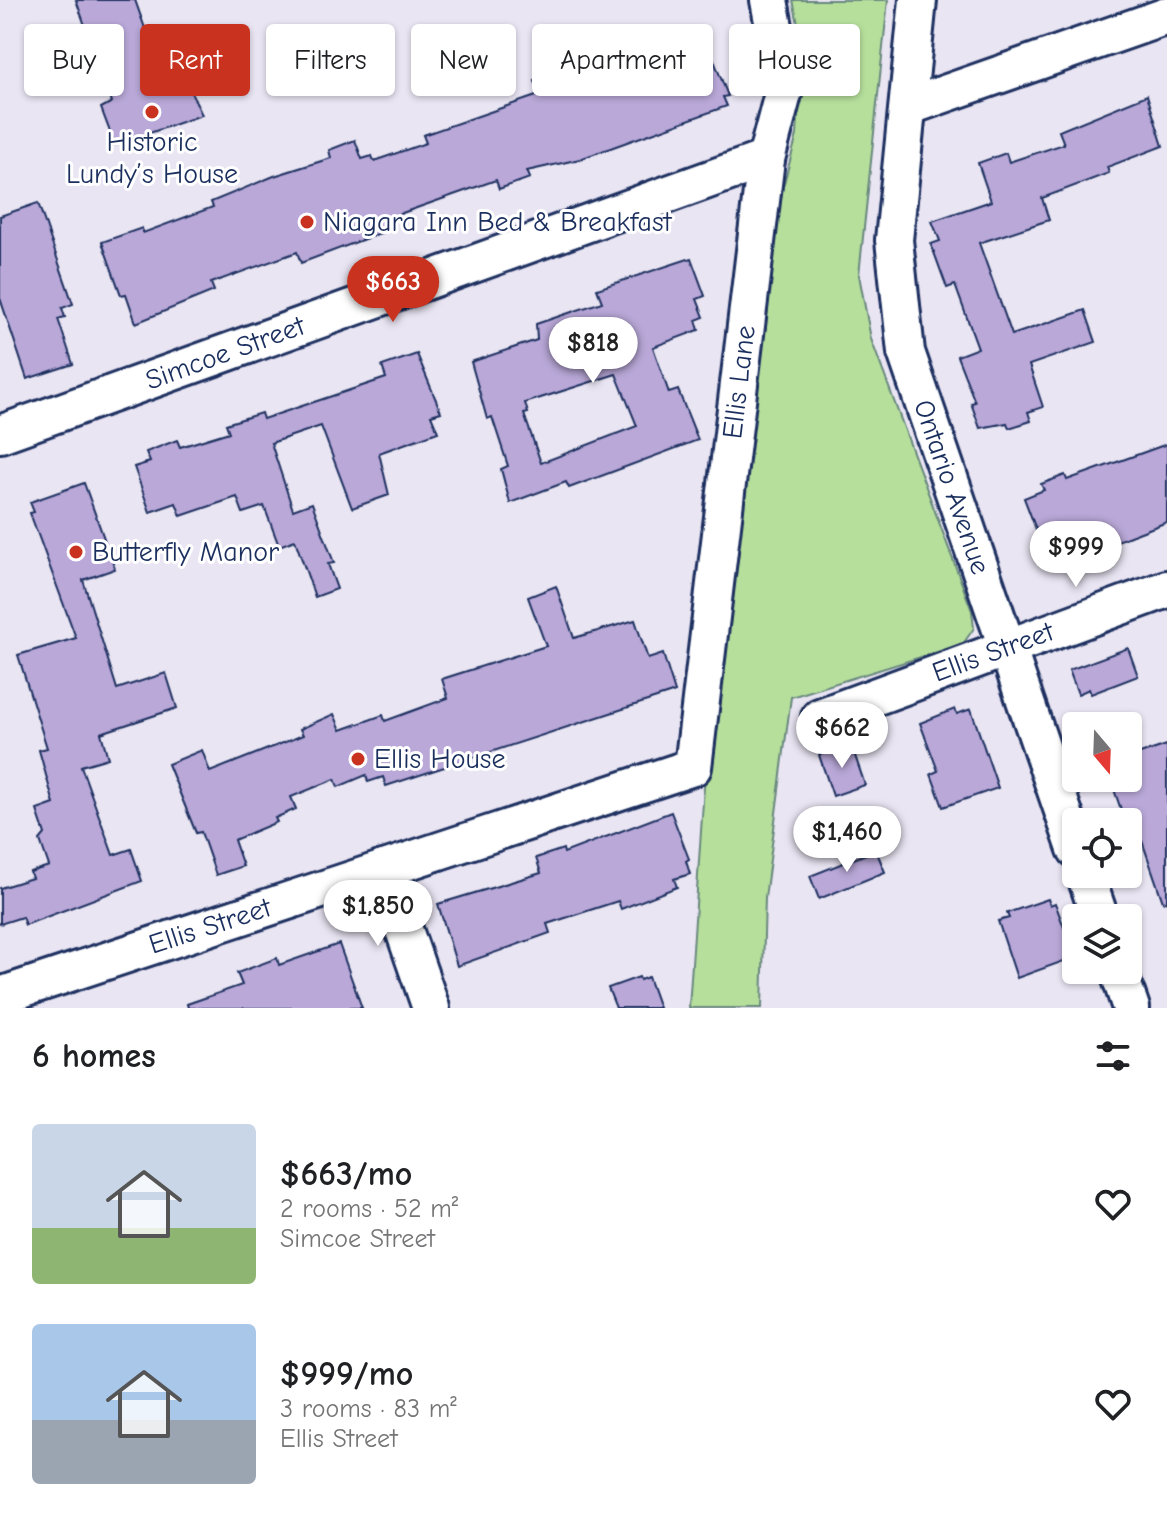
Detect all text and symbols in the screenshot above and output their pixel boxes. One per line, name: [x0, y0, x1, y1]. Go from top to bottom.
chip: Buy: [24, 24, 124, 96]
chip: Rent: [140, 24, 250, 96]
chip: Filters: [266, 24, 395, 96]
chip: New: [411, 24, 516, 96]
chip: Apartment: [532, 24, 713, 96]
chip: House: [729, 24, 860, 96]
marker: Historic Lundy’s House: [143, 103, 161, 121]
place label: Historic Lundy’s House: [66, 126, 238, 190]
place label: Niagara Inn Bed & Breakfast: [323, 206, 673, 238]
marker: Niagara Inn Bed & Breakfast: [298, 213, 316, 231]
pin: $663: [346, 256, 440, 324]
text: $663: [365, 267, 421, 297]
street label: Simcoe Street: [141, 309, 310, 397]
pin: $818: [546, 317, 640, 385]
street label: Ellis Lane: [716, 323, 762, 441]
text: $818: [567, 328, 619, 358]
street label: Ontario Avenue: [907, 396, 997, 578]
pin: $999: [1029, 521, 1123, 589]
text: $999: [1048, 532, 1104, 562]
place label: Butterfly Manor: [92, 536, 279, 568]
marker: Butterfly Manor: [67, 543, 85, 561]
street label: Ellis Street: [928, 615, 1059, 689]
pin: $662: [795, 702, 889, 770]
north arrow: [1062, 712, 1142, 792]
map controls: [1062, 712, 1142, 984]
text: $662: [814, 713, 870, 743]
place label: Ellis House: [374, 743, 505, 775]
marker: Ellis House: [349, 750, 367, 768]
pin: $1,460: [782, 806, 912, 874]
button: locate: [1062, 808, 1142, 888]
text: $1,460: [811, 817, 883, 847]
pin: $1,850: [313, 880, 443, 948]
street label: Ellis Street: [145, 891, 276, 961]
text: $1,850: [342, 891, 414, 921]
button: layers: [1062, 904, 1142, 984]
icon: filters: [1091, 1034, 1135, 1078]
text: 6 homes: [32, 1036, 156, 1076]
text: $663/mo: [280, 1154, 412, 1194]
icon: home: [96, 1156, 192, 1252]
icon: heart: [1091, 1182, 1135, 1226]
text: 2 rooms · 52 m²: [280, 1194, 458, 1224]
text: Simcoe Street: [280, 1224, 435, 1254]
text: $999/mo: [280, 1354, 413, 1394]
icon: home: [96, 1356, 192, 1452]
icon: heart: [1091, 1382, 1135, 1426]
text: 3 rooms · 83 m²: [280, 1394, 457, 1424]
text: Ellis Street: [280, 1424, 398, 1454]

